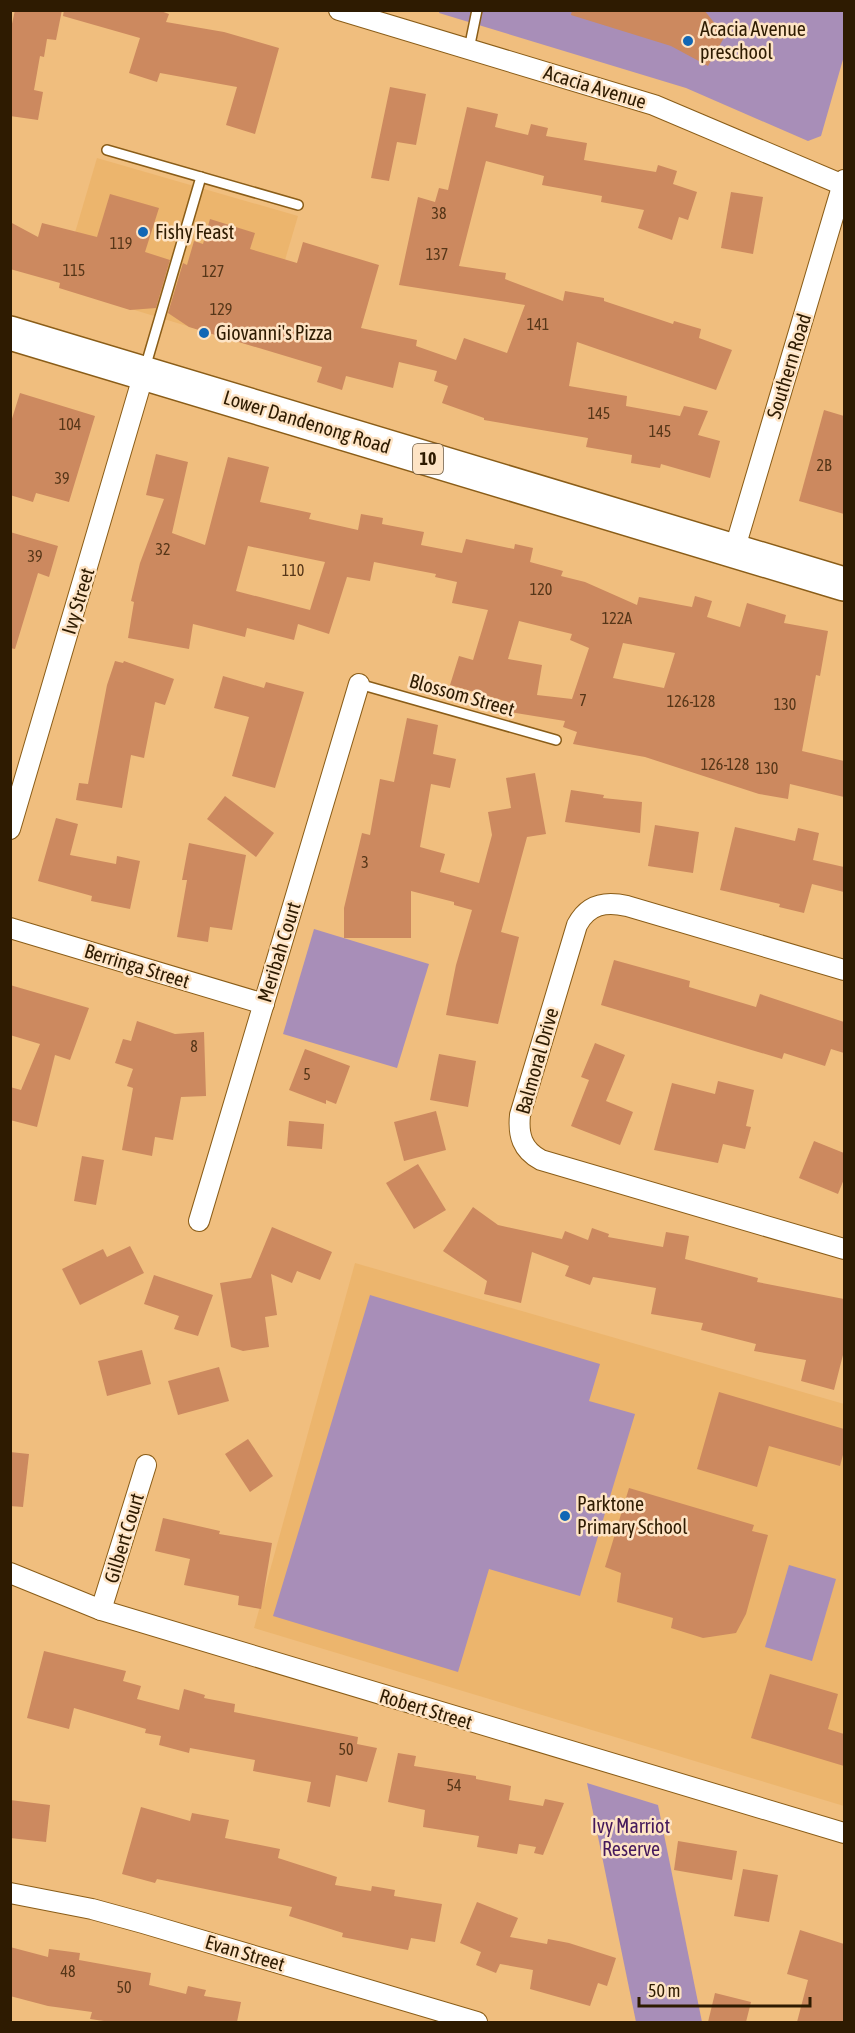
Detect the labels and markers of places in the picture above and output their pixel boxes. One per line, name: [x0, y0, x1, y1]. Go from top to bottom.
place label: Acacia Avenue preschool: [700, 17, 806, 63]
marker: Acacia Avenue preschool: [681, 34, 695, 48]
place label: Fishy Feast: [155, 220, 234, 243]
marker: Fishy Feast: [136, 225, 150, 239]
place label: Giovanni's Pizza: [216, 321, 333, 344]
marker: Giovanni's Pizza: [197, 326, 211, 340]
place label: Parktone Primary School: [577, 1492, 688, 1538]
marker: Parktone Primary School: [558, 1509, 572, 1523]

